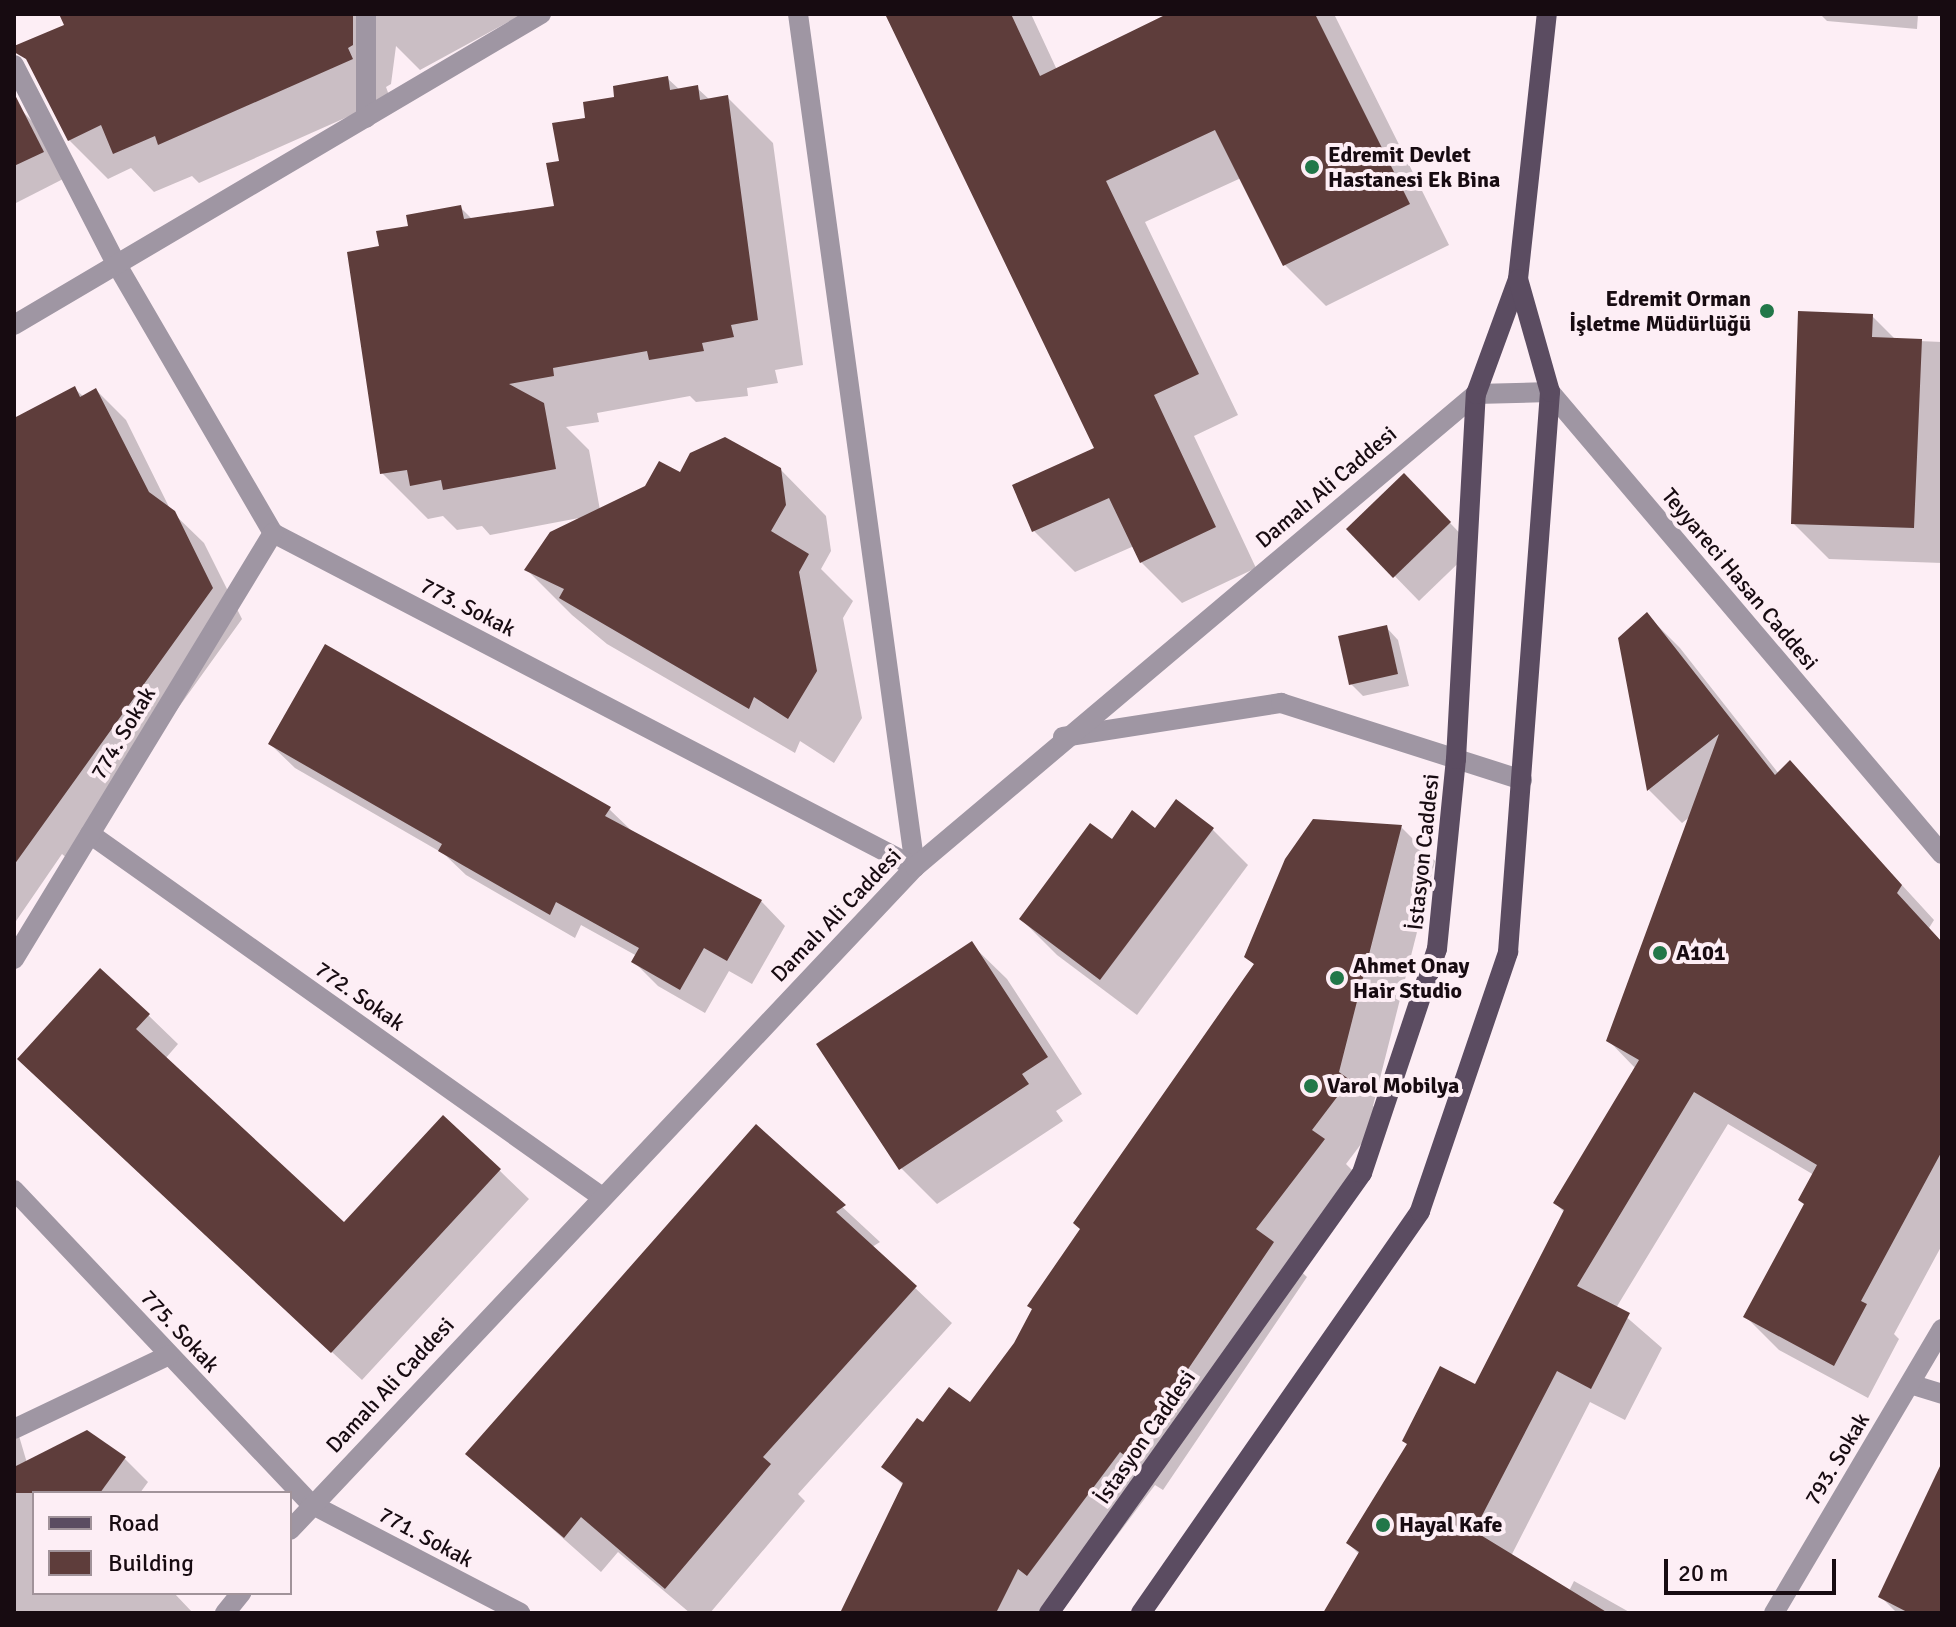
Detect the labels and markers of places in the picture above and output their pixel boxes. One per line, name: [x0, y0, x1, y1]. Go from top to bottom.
place label: Edremit Devlet Hastanesi Ek Bina: [1328, 141, 1500, 192]
marker: Edremit Devlet Hastanesi Ek Bina: [1303, 158, 1321, 176]
place label: Edremit Orman İşletme Müdürlüğü: [1569, 285, 1751, 336]
marker: Edremit Orman İşletme Müdürlüğü: [1758, 302, 1776, 320]
place label: A101: [1676, 940, 1726, 966]
marker: A101: [1651, 944, 1669, 962]
place label: Ahmet Onay Hair Studio: [1353, 952, 1469, 1004]
marker: Ahmet Onay Hair Studio: [1328, 969, 1346, 987]
place label: Varol Mobilya: [1327, 1073, 1459, 1099]
marker: Varol Mobilya: [1302, 1077, 1320, 1095]
place label: Hayal Kafe: [1399, 1512, 1502, 1538]
marker: Hayal Kafe: [1374, 1516, 1392, 1534]

